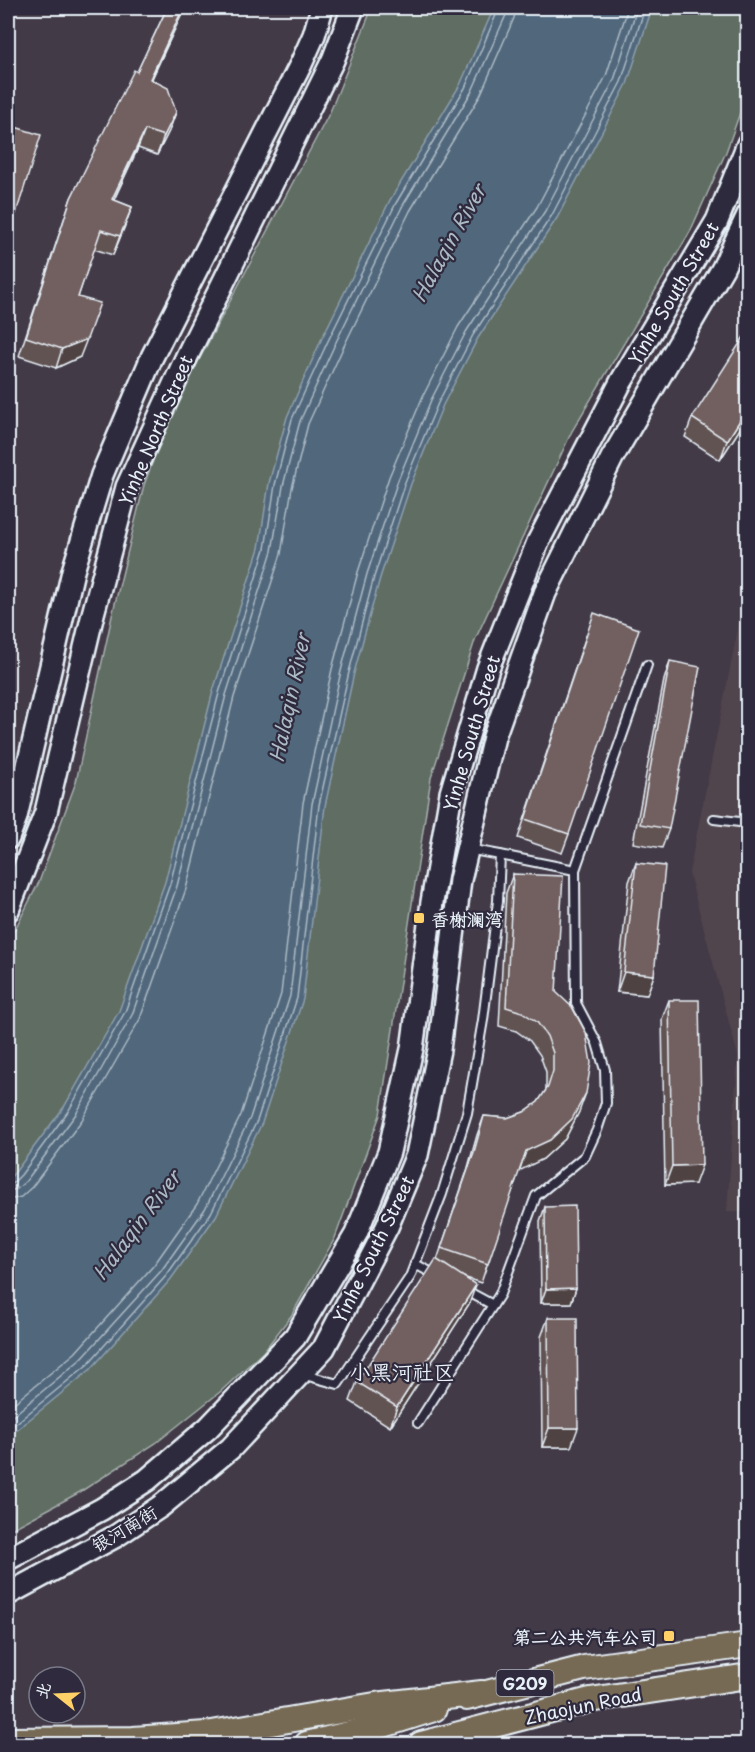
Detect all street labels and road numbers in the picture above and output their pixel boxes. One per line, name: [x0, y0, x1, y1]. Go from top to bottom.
street label: Yinhe South Street: [621, 216, 725, 370]
street label: Yinhe North Street: [111, 351, 199, 509]
street label: Yinhe South Street: [436, 652, 506, 814]
street label: Yinhe South Street: [326, 1171, 420, 1327]
street label: 银河南街: [86, 1498, 162, 1558]
road number: G209: [496, 1670, 554, 1696]
street label: Zhaojun Road: [522, 1679, 644, 1731]

